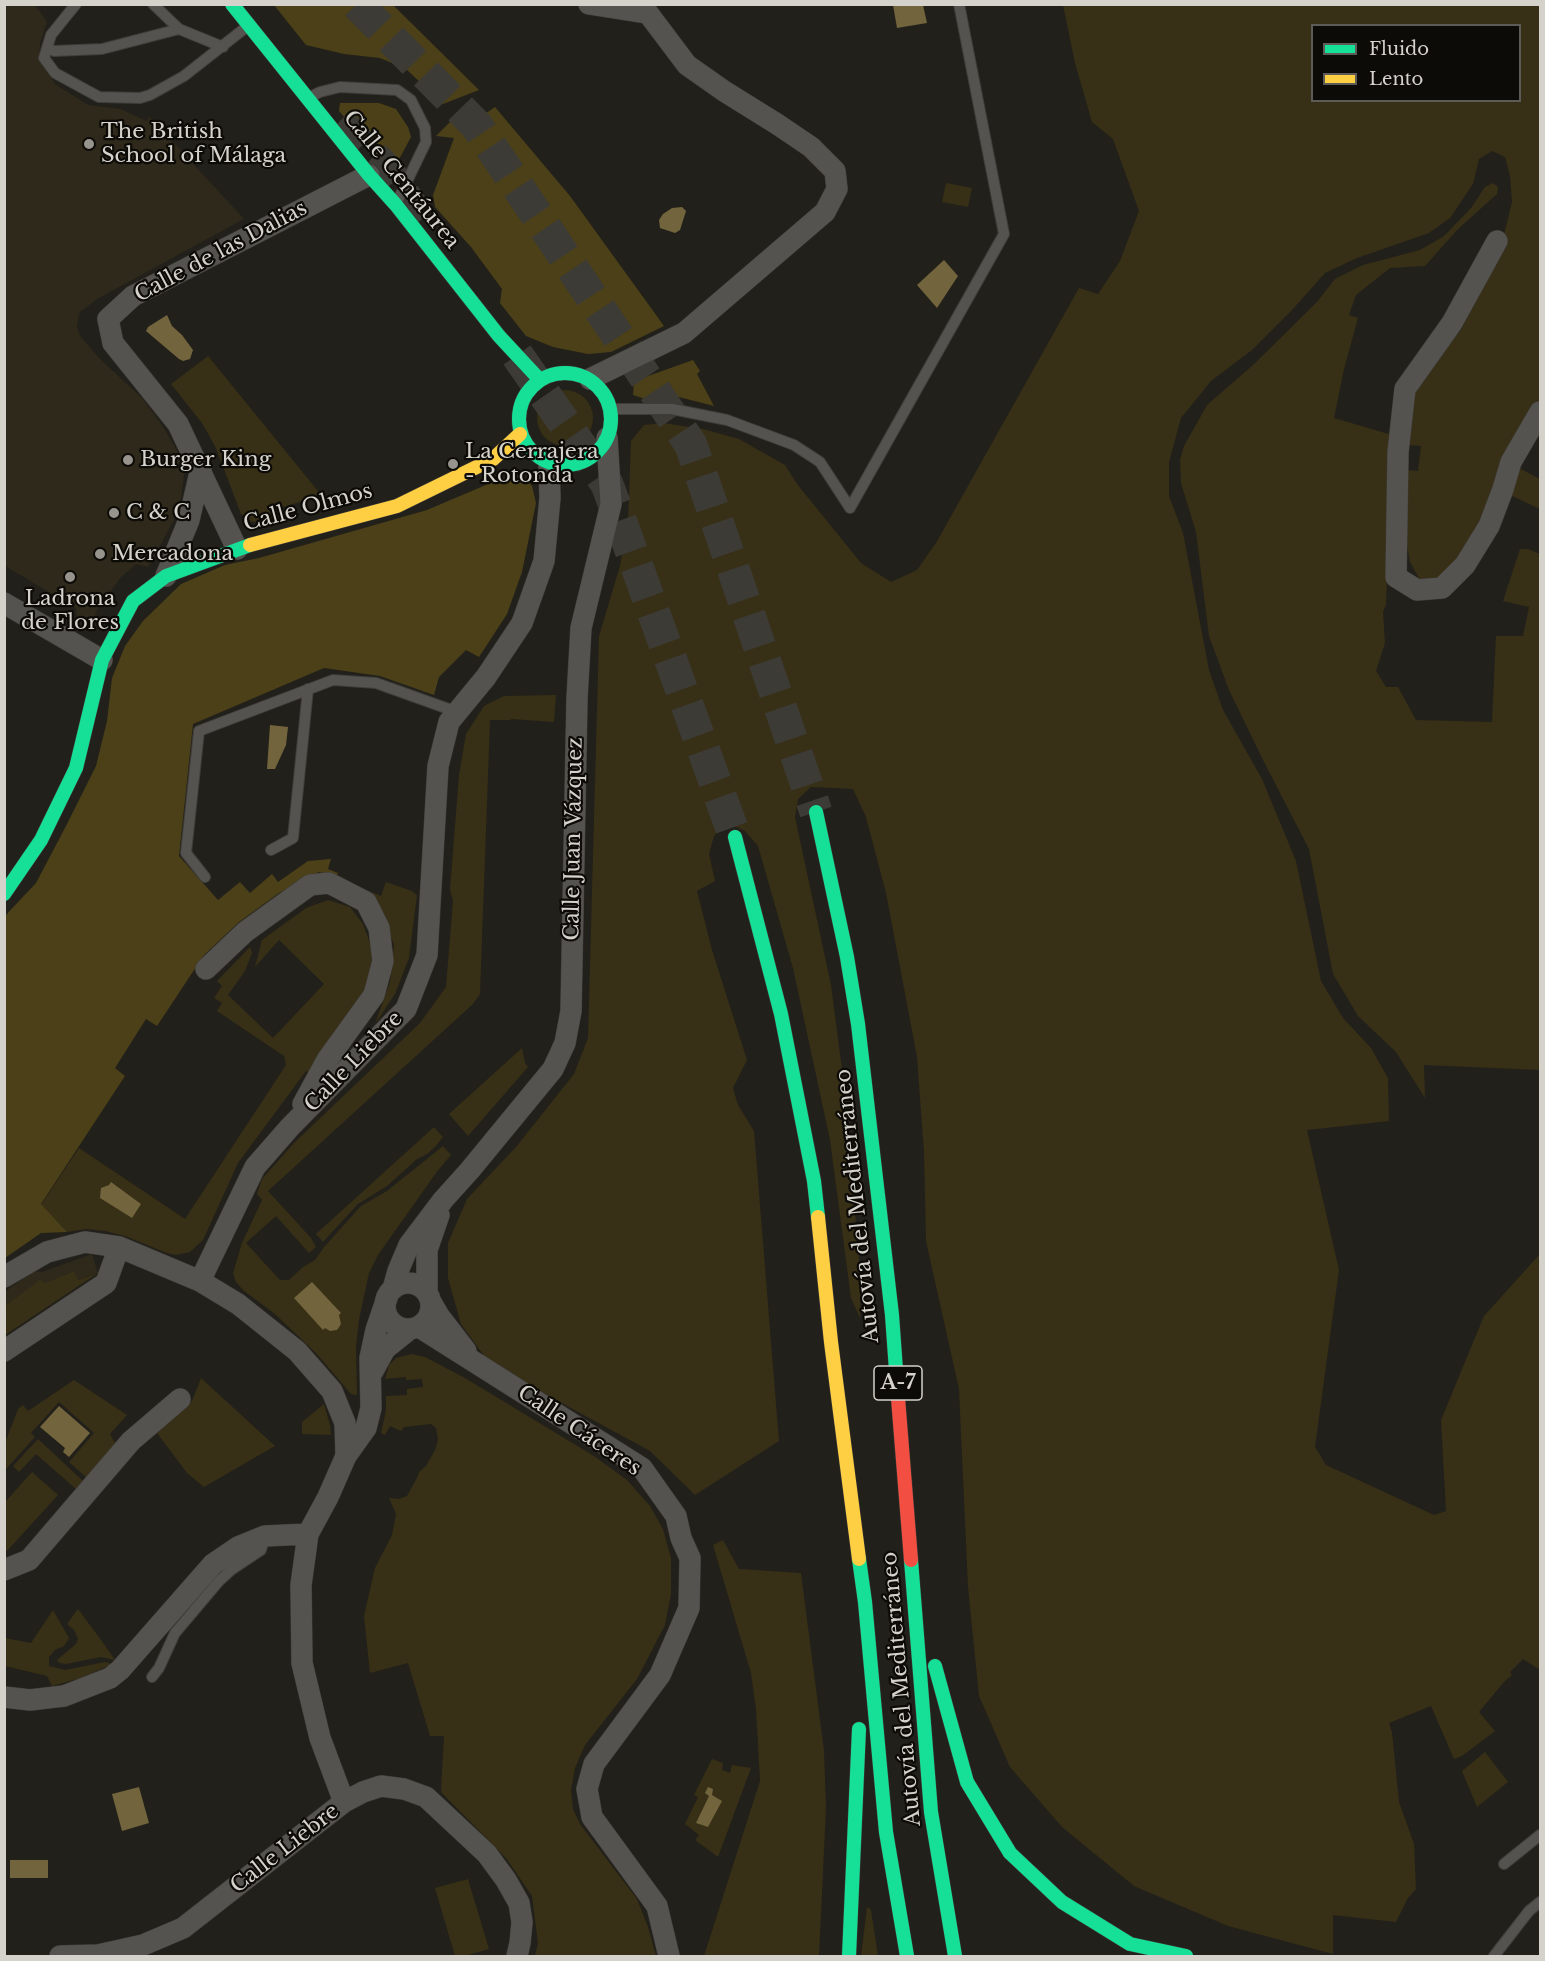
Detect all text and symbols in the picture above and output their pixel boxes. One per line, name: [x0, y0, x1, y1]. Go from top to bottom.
legend: [1311, 24, 1521, 102]
text: Fluido: [1369, 38, 1429, 60]
text: Lento: [1369, 68, 1423, 90]
street label: Calle Centáurea: [338, 106, 464, 254]
place label: The British School of Málaga: [101, 119, 286, 169]
marker: The British School of Málaga: [82, 137, 96, 151]
street label: Calle de las Dalias: [130, 196, 312, 308]
place label: La Cerrajera - Rotonda: [465, 439, 599, 489]
place label: Burger King: [140, 447, 271, 473]
marker: Burger King: [121, 453, 135, 467]
marker: La Cerrajera - Rotonda: [446, 457, 460, 471]
street label: Calle Olmos: [241, 479, 375, 537]
place label: C & C: [126, 500, 190, 526]
marker: C & C: [107, 506, 121, 520]
place label: Mercadona: [112, 541, 233, 567]
marker: Mercadona: [93, 547, 107, 561]
marker: Ladrona de Flores: [63, 570, 77, 584]
place label: Ladrona de Flores: [21, 586, 119, 636]
street label: Calle Juan Vázquez: [560, 737, 588, 941]
street label: Calle Liebre: [300, 1006, 408, 1118]
street label: Autovía del Mediterráneo: [831, 1068, 885, 1344]
road number: A-7: [874, 1366, 922, 1400]
street label: Calle Cáceres: [513, 1380, 645, 1482]
street label: Autovía del Mediterráneo: [877, 1551, 927, 1827]
street label: Calle Liebre: [226, 1799, 344, 1899]

